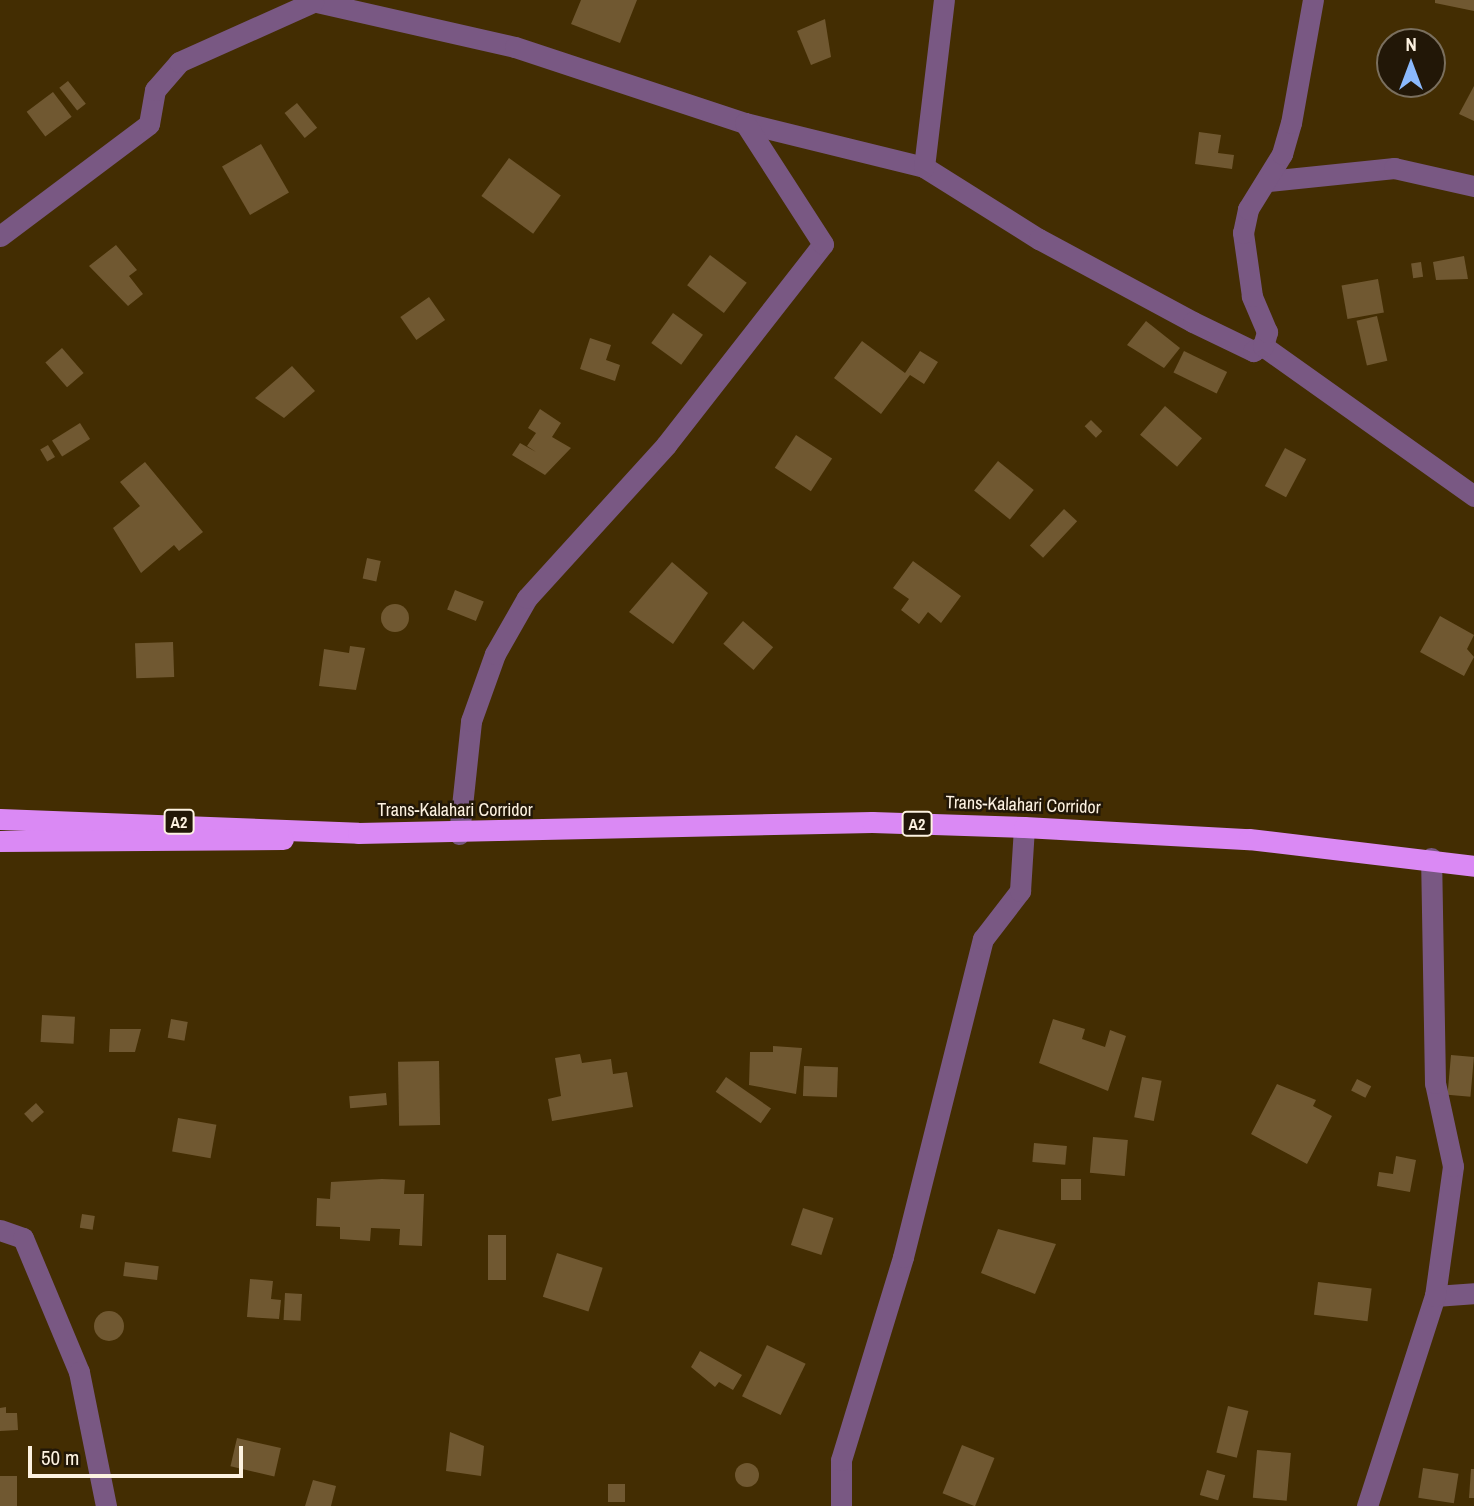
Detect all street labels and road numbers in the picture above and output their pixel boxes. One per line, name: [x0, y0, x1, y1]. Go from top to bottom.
street label: Trans-Kalahari Corridor: [945, 791, 1101, 819]
street label: Trans-Kalahari Corridor: [377, 799, 533, 821]
road number: A2: [163, 810, 195, 834]
road number: A2: [901, 811, 933, 836]

